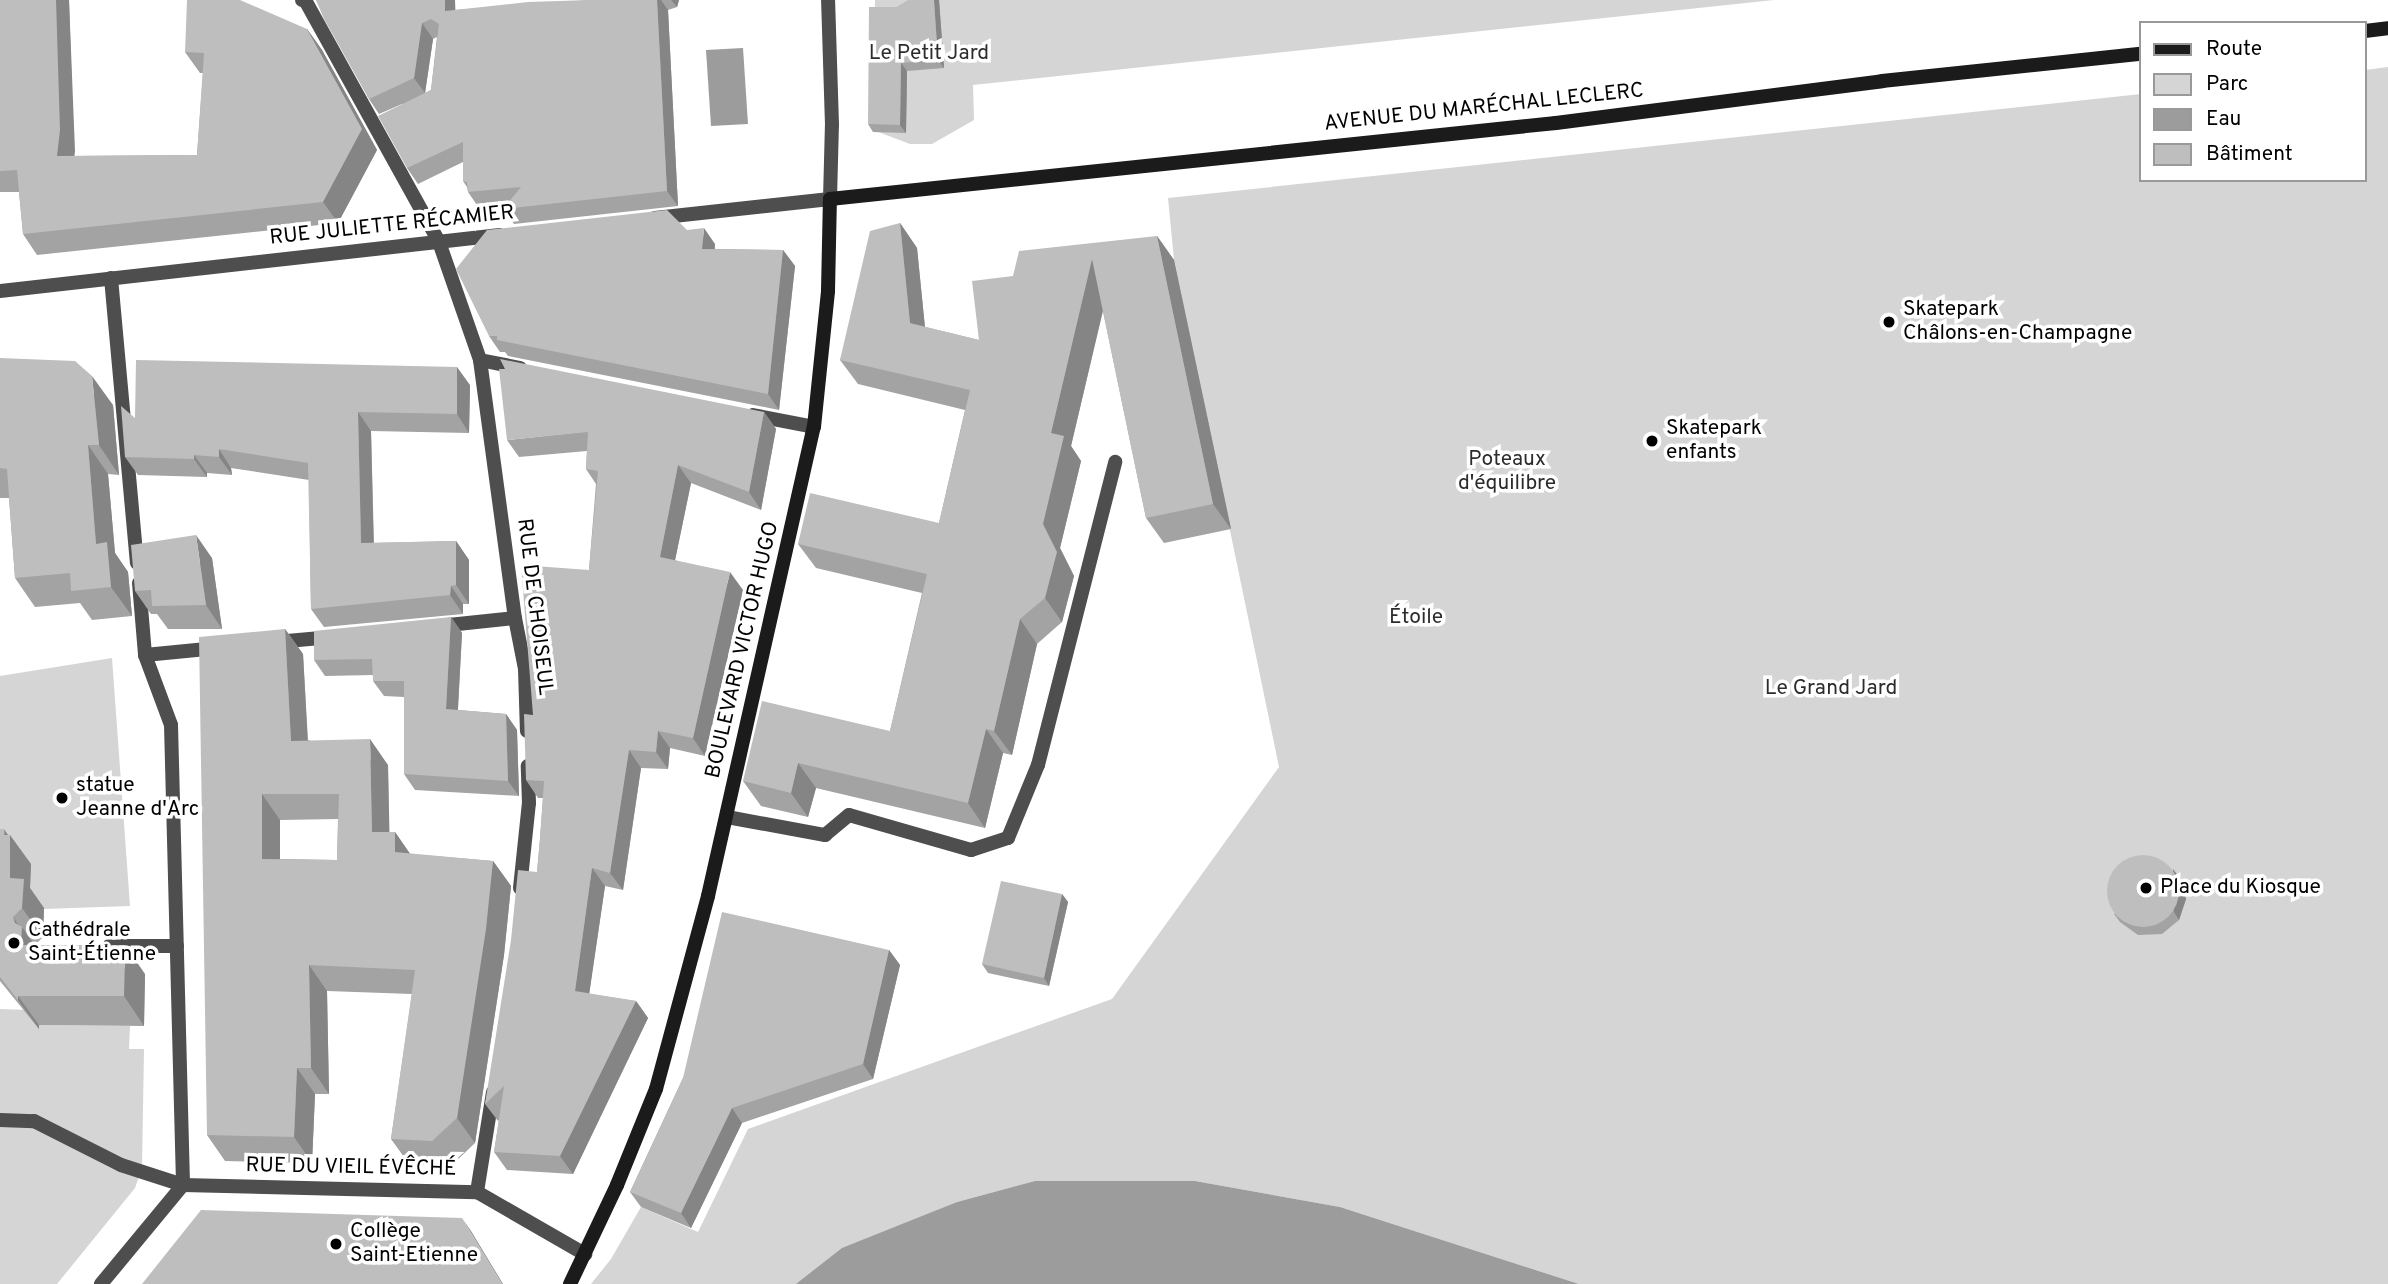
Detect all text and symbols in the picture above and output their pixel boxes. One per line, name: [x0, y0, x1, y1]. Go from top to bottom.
legend: [2140, 21, 2367, 182]
text: Route: [2206, 36, 2262, 63]
park label: Le Petit Jard: [869, 41, 989, 67]
text: Parc: [2206, 71, 2248, 98]
street label: AVENUE DU MARÉCHAL LECLERC: [1323, 79, 1645, 137]
text: Eau: [2206, 106, 2241, 133]
text: Bâtiment: [2206, 141, 2293, 168]
street label: RUE JULIETTE RÉCAMIER: [268, 201, 516, 251]
place label: Skatepark Châlons-en-Champagne: [1903, 297, 2132, 347]
marker: Skatepark Châlons-en-Champagne: [1881, 314, 1897, 330]
place label: Skatepark enfants: [1666, 416, 1762, 466]
marker: Skatepark enfants: [1644, 433, 1660, 449]
park label: Poteaux d'équilibre: [1458, 447, 1556, 497]
street label: RUE DE CHOISEUL: [511, 517, 557, 697]
street label: BOULEVARD VICTOR HUGO: [701, 519, 785, 781]
park label: Étoile: [1389, 605, 1443, 631]
park label: Le Grand Jard: [1765, 676, 1897, 702]
place label: statue Jeanne d'Arc: [76, 773, 199, 823]
marker: statue Jeanne d'Arc: [54, 790, 70, 806]
place label: Place du Kiosque: [2160, 875, 2321, 901]
marker: Place du Kiosque: [2138, 880, 2154, 896]
place label: Cathédrale Saint-Étienne: [28, 918, 156, 968]
marker: Cathédrale Saint-Étienne: [6, 935, 22, 951]
street label: RUE DU VIEIL ÉVÊCHÉ: [245, 1154, 457, 1182]
place label: Collège Saint-Etienne: [350, 1219, 478, 1269]
marker: Collège Saint-Etienne: [328, 1236, 344, 1252]

